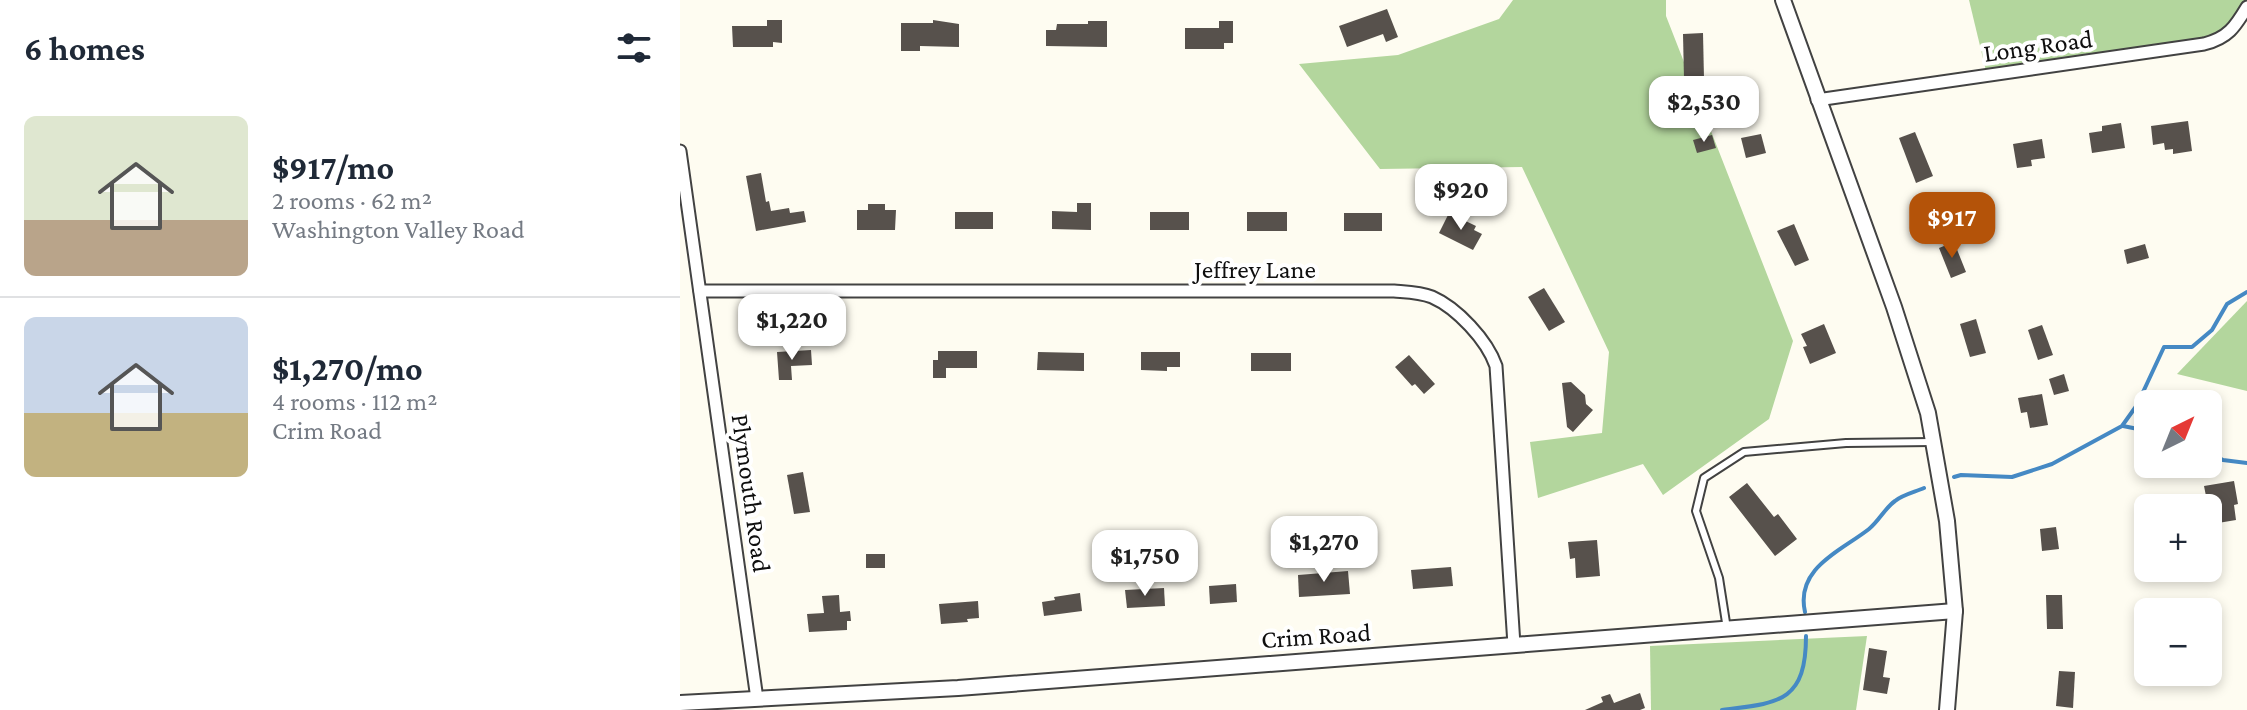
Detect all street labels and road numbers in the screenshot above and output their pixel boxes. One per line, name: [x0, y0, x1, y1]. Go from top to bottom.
street label: Long Road: [1982, 24, 2095, 68]
street label: Jeffrey Lane: [1192, 255, 1316, 284]
street label: Plymouth Road: [726, 412, 777, 574]
street label: Crim Road: [1260, 618, 1372, 654]

